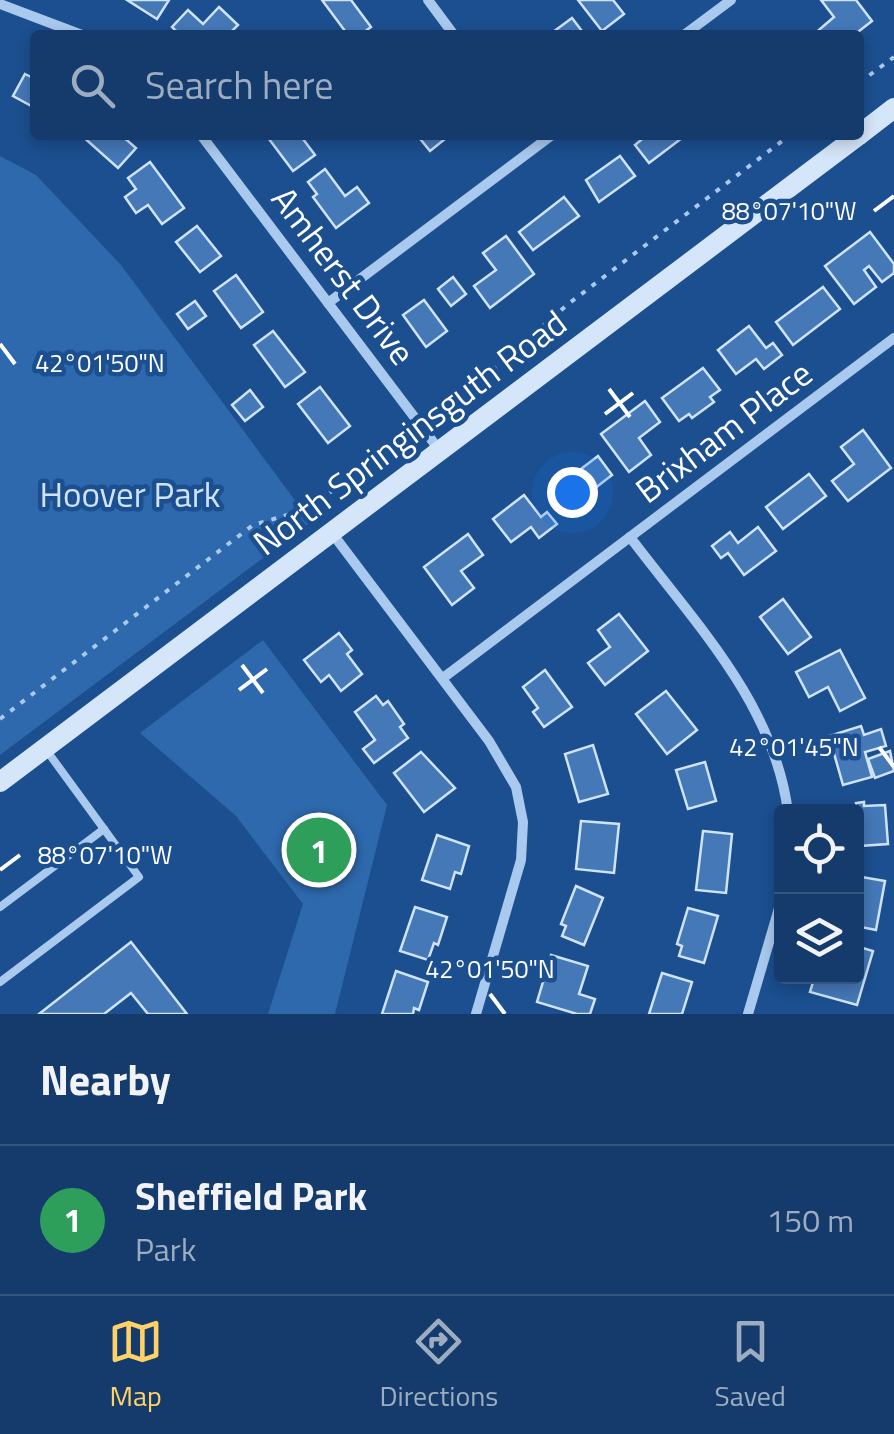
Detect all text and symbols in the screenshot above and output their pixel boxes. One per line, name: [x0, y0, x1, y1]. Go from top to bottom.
search box: [30, 30, 864, 140]
text: Search here: [145, 56, 333, 114]
icon: search: [65, 58, 120, 113]
street label: Amherst Drive: [259, 175, 429, 376]
text: 88°07'10"W: [722, 192, 856, 230]
street label: North Springinsguth Road: [241, 296, 578, 568]
text: 42°01'50"N: [35, 344, 165, 382]
street label: Brixham Place: [623, 347, 823, 516]
park label: Hoover Park: [39, 467, 221, 521]
your location: [547, 467, 598, 518]
text: 42°01'45"N: [729, 728, 859, 766]
map controls: [774, 804, 864, 984]
button: locate: [774, 804, 864, 894]
pin: 1: [286, 812, 352, 888]
text: 88°07'10"W: [38, 836, 172, 874]
button: layers: [774, 894, 864, 984]
text: 42°01'50"N: [425, 950, 555, 988]
text: Nearby: [40, 1047, 171, 1111]
text: Sheffield Park: [135, 1167, 367, 1225]
text: 1: [64, 1196, 81, 1244]
text: 150 m: [766, 1196, 854, 1244]
text: Park: [135, 1225, 196, 1273]
tab: Map: [108, 1314, 163, 1417]
tab: Directions: [379, 1314, 498, 1417]
tab: Saved: [715, 1314, 786, 1417]

